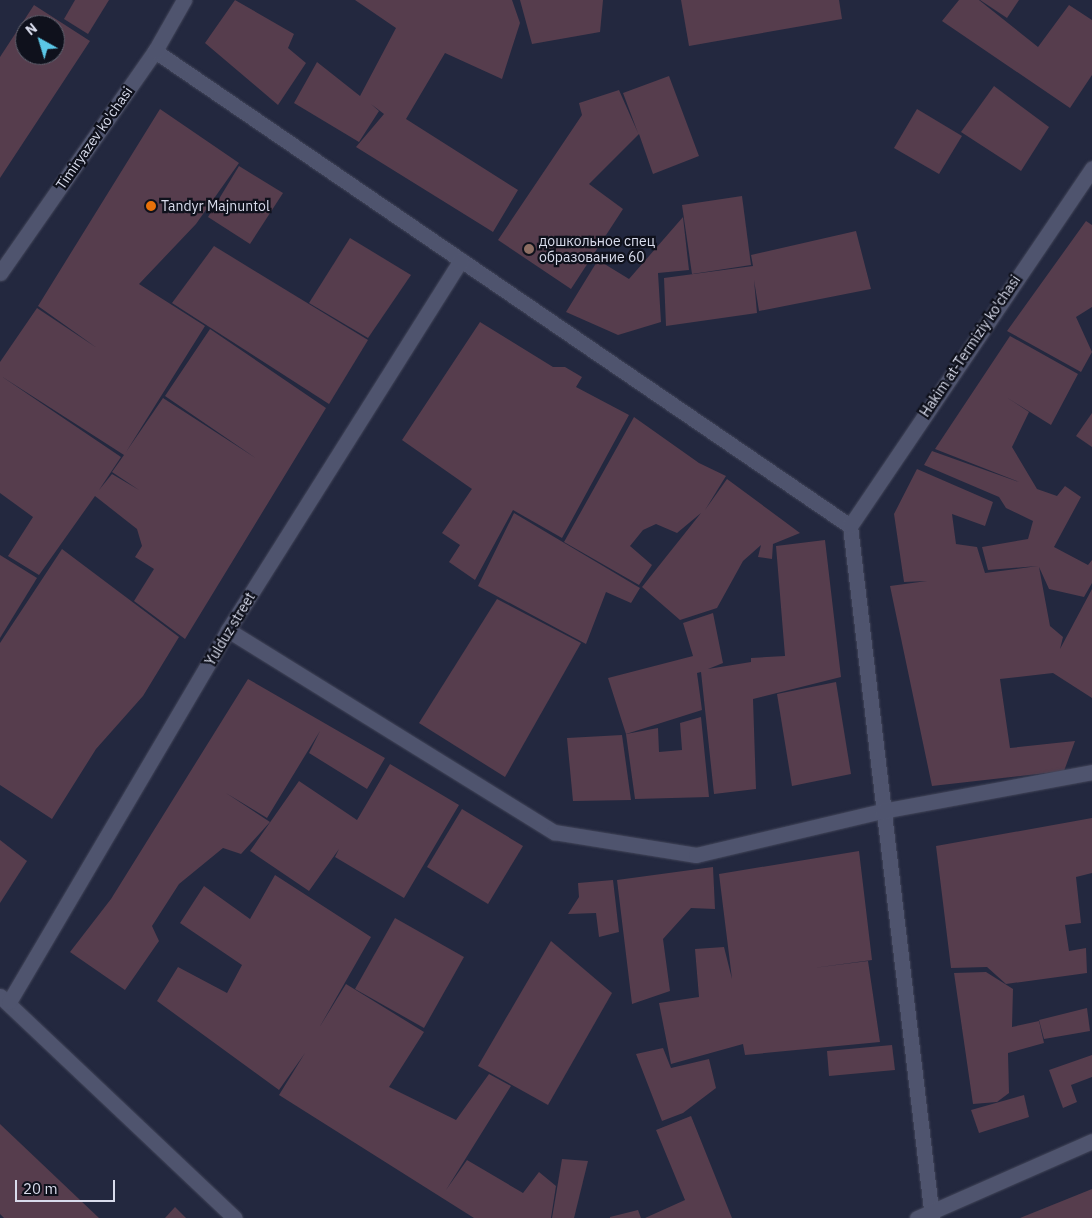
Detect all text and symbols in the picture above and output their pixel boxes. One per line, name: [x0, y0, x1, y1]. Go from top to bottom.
north arrow: [15, 15, 65, 65]
text: N: [22, 19, 41, 39]
street label: Timiryazev ko'chasi: [52, 83, 136, 193]
place label: Tandyr Majnuntol: [161, 198, 270, 214]
marker: Tandyr Majnuntol: [145, 200, 157, 212]
place label: дошкольное спец образование 60: [539, 233, 655, 266]
marker: дошкольное спец образование 60: [523, 243, 535, 255]
street label: Hakim at-Termiziy ko'chasi: [916, 272, 1024, 420]
street label: Yulduz street: [202, 589, 258, 669]
scale bar: [18, 1170, 118, 1202]
text: 20 m: [23, 1179, 58, 1198]

